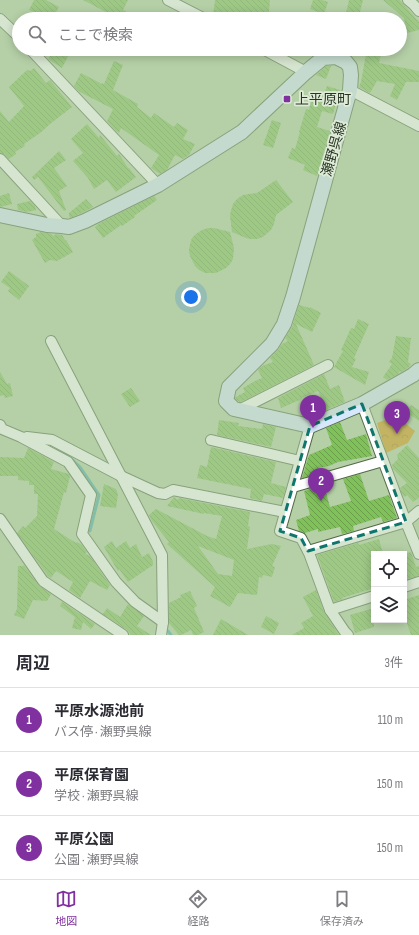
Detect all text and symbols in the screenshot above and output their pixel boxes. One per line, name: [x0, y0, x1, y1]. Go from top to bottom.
search box: [12, 12, 407, 56]
icon: search: [26, 23, 48, 45]
text: ここで検索: [58, 26, 133, 45]
place label: 上平原町: [295, 91, 351, 108]
marker: 上平原町: [282, 94, 292, 104]
street label: 瀬野呉線: [318, 120, 350, 178]
your location: [181, 287, 201, 307]
pin: 1: [300, 395, 326, 428]
pin: 3: [384, 401, 410, 434]
pin: 2: [308, 468, 334, 501]
map controls: [371, 551, 407, 623]
button: locate: [371, 551, 407, 587]
button: layers: [371, 587, 407, 623]
text: 周辺: [16, 654, 50, 674]
text: 3件: [385, 655, 403, 671]
text: 平原水源池前: [54, 702, 144, 721]
text: 1: [26, 712, 32, 728]
text: 110 m: [378, 712, 403, 728]
text: バス停 · 瀬野呉線: [54, 724, 152, 740]
text: 平原保育園: [54, 766, 129, 785]
text: 2: [26, 776, 32, 792]
text: 150 m: [377, 776, 403, 792]
text: 学校 · 瀬野呉線: [54, 788, 139, 804]
text: 平原公園: [54, 830, 114, 849]
text: 3: [26, 840, 32, 856]
text: 150 m: [377, 840, 403, 856]
text: 公園 · 瀬野呉線: [54, 852, 139, 868]
tab: 地図: [55, 888, 77, 928]
tab: 経路: [187, 888, 209, 928]
tab: 保存済み: [320, 888, 364, 928]

